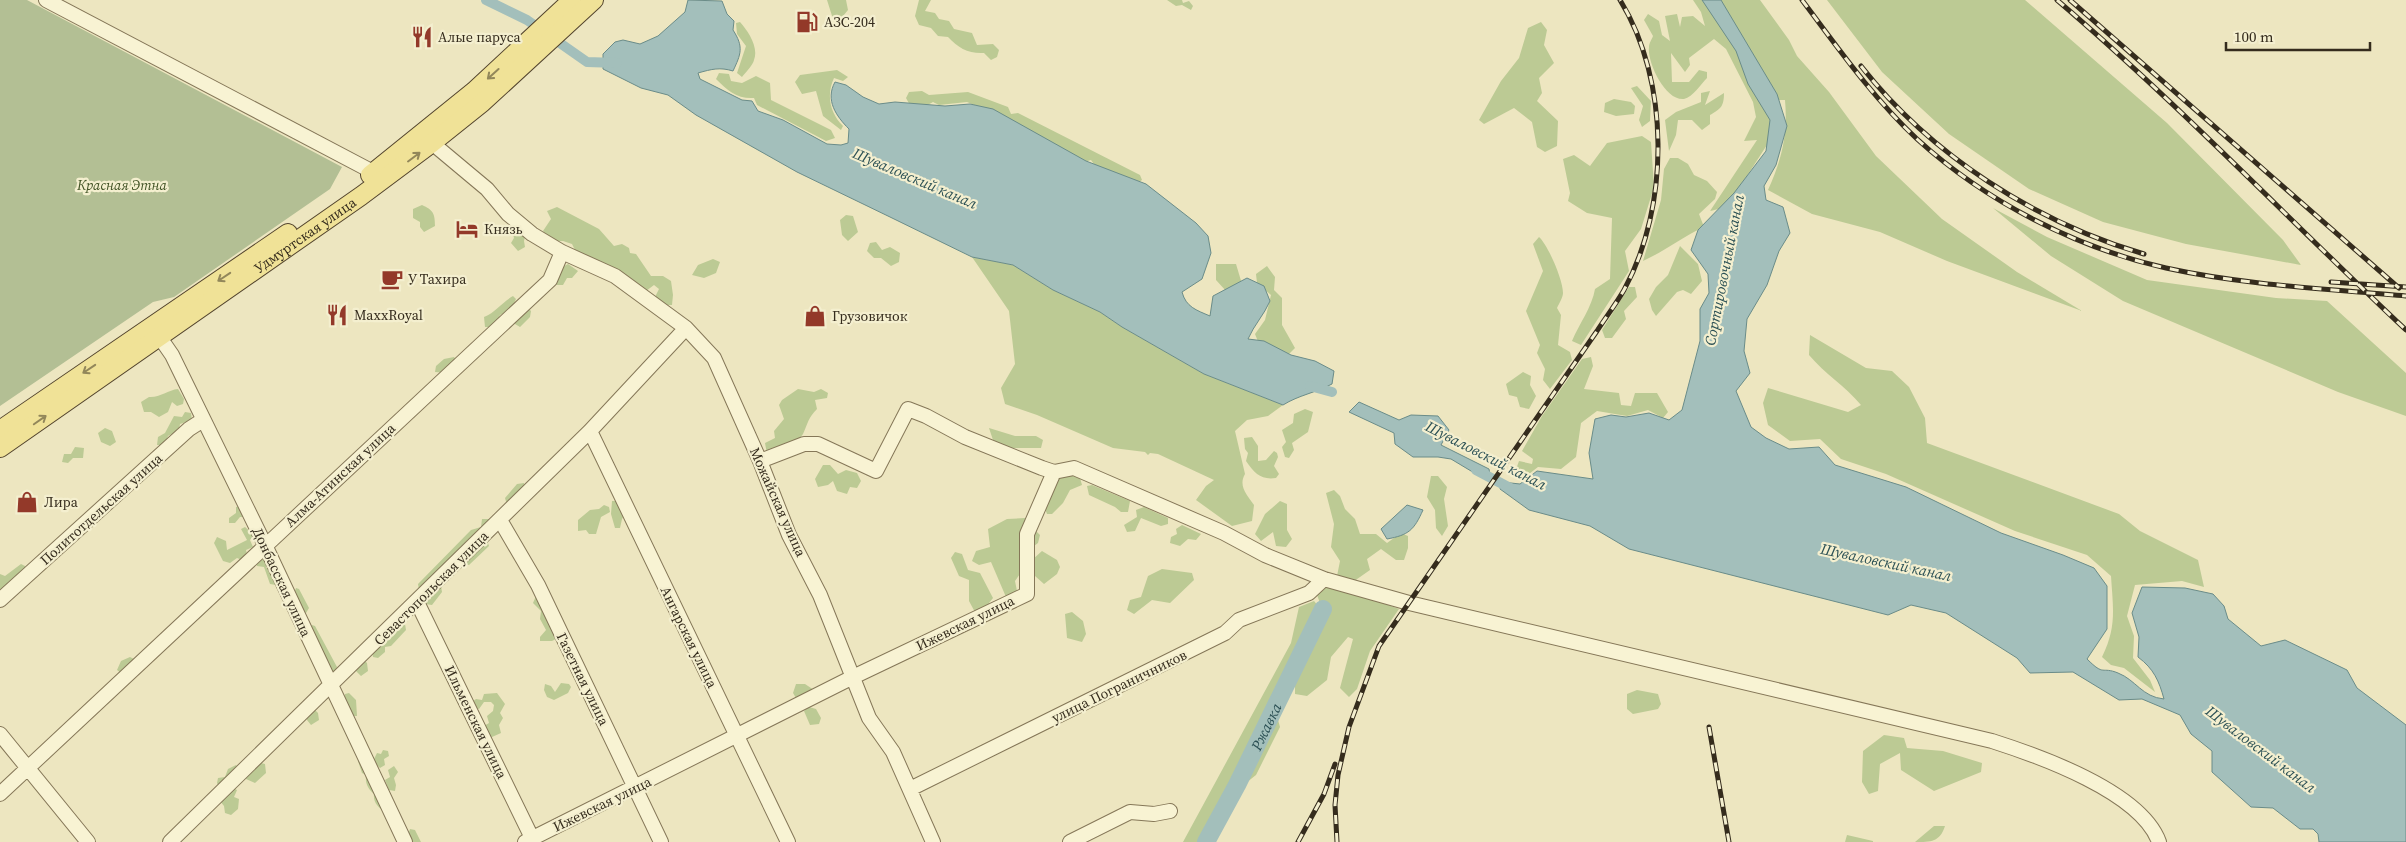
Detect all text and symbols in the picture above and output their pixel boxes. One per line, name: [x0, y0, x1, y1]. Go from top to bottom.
fuel station icon: АЗС-204: [794, 9, 820, 35]
place label: АЗС-204: [824, 12, 875, 32]
scale bar: [2226, 20, 2370, 52]
restaurant icon: Алые паруса: [409, 24, 435, 50]
text: 100 m: [2234, 26, 2274, 47]
place label: Алые паруса: [438, 27, 521, 47]
one-way arrow: [486, 68, 499, 80]
water label: Шуваловский канал: [849, 142, 981, 214]
one-way arrow: [407, 151, 420, 162]
park label: Красная Этна: [76, 175, 168, 195]
street label: Удмуртская улица: [250, 192, 361, 278]
water label: Сортировочный канал: [1699, 192, 1749, 347]
hotel icon: Князь: [454, 216, 480, 242]
place label: Князь: [484, 219, 523, 239]
cafe icon: У Тахира: [379, 266, 405, 292]
place label: У Тахира: [408, 269, 467, 289]
one-way arrow: [217, 272, 231, 282]
restaurant icon: MaxxRoyal: [324, 302, 350, 328]
shop icon: Грузовичок: [802, 303, 828, 329]
place label: MaxxRoyal: [354, 305, 423, 325]
place label: Грузовичок: [832, 306, 908, 326]
one-way arrow: [83, 364, 97, 374]
one-way arrow: [33, 415, 47, 425]
water label: Шуваловский канал: [1421, 415, 1551, 495]
street label: Алма-Атинская улица: [280, 418, 400, 532]
street label: Можайская улица: [745, 444, 811, 561]
street label: Политотдельская улица: [35, 448, 167, 569]
shop icon: Лира: [14, 489, 40, 515]
place label: Лира: [44, 492, 79, 512]
street label: Донбасская улица: [248, 524, 317, 641]
street label: Севастопольская улица: [369, 526, 493, 650]
water label: Шуваловский канал: [1818, 538, 1954, 586]
street label: Ангарская улица: [656, 583, 723, 692]
street label: Ижевская улица: [912, 590, 1018, 656]
street label: Газетная улица: [552, 629, 615, 730]
street label: улица Пограничников: [1048, 645, 1190, 727]
street label: Ильменская улица: [440, 662, 513, 783]
water label: Ржавка: [1245, 699, 1286, 755]
water label: Шуваловский канал: [2201, 700, 2321, 798]
street label: Ижевская улица: [549, 771, 655, 837]

